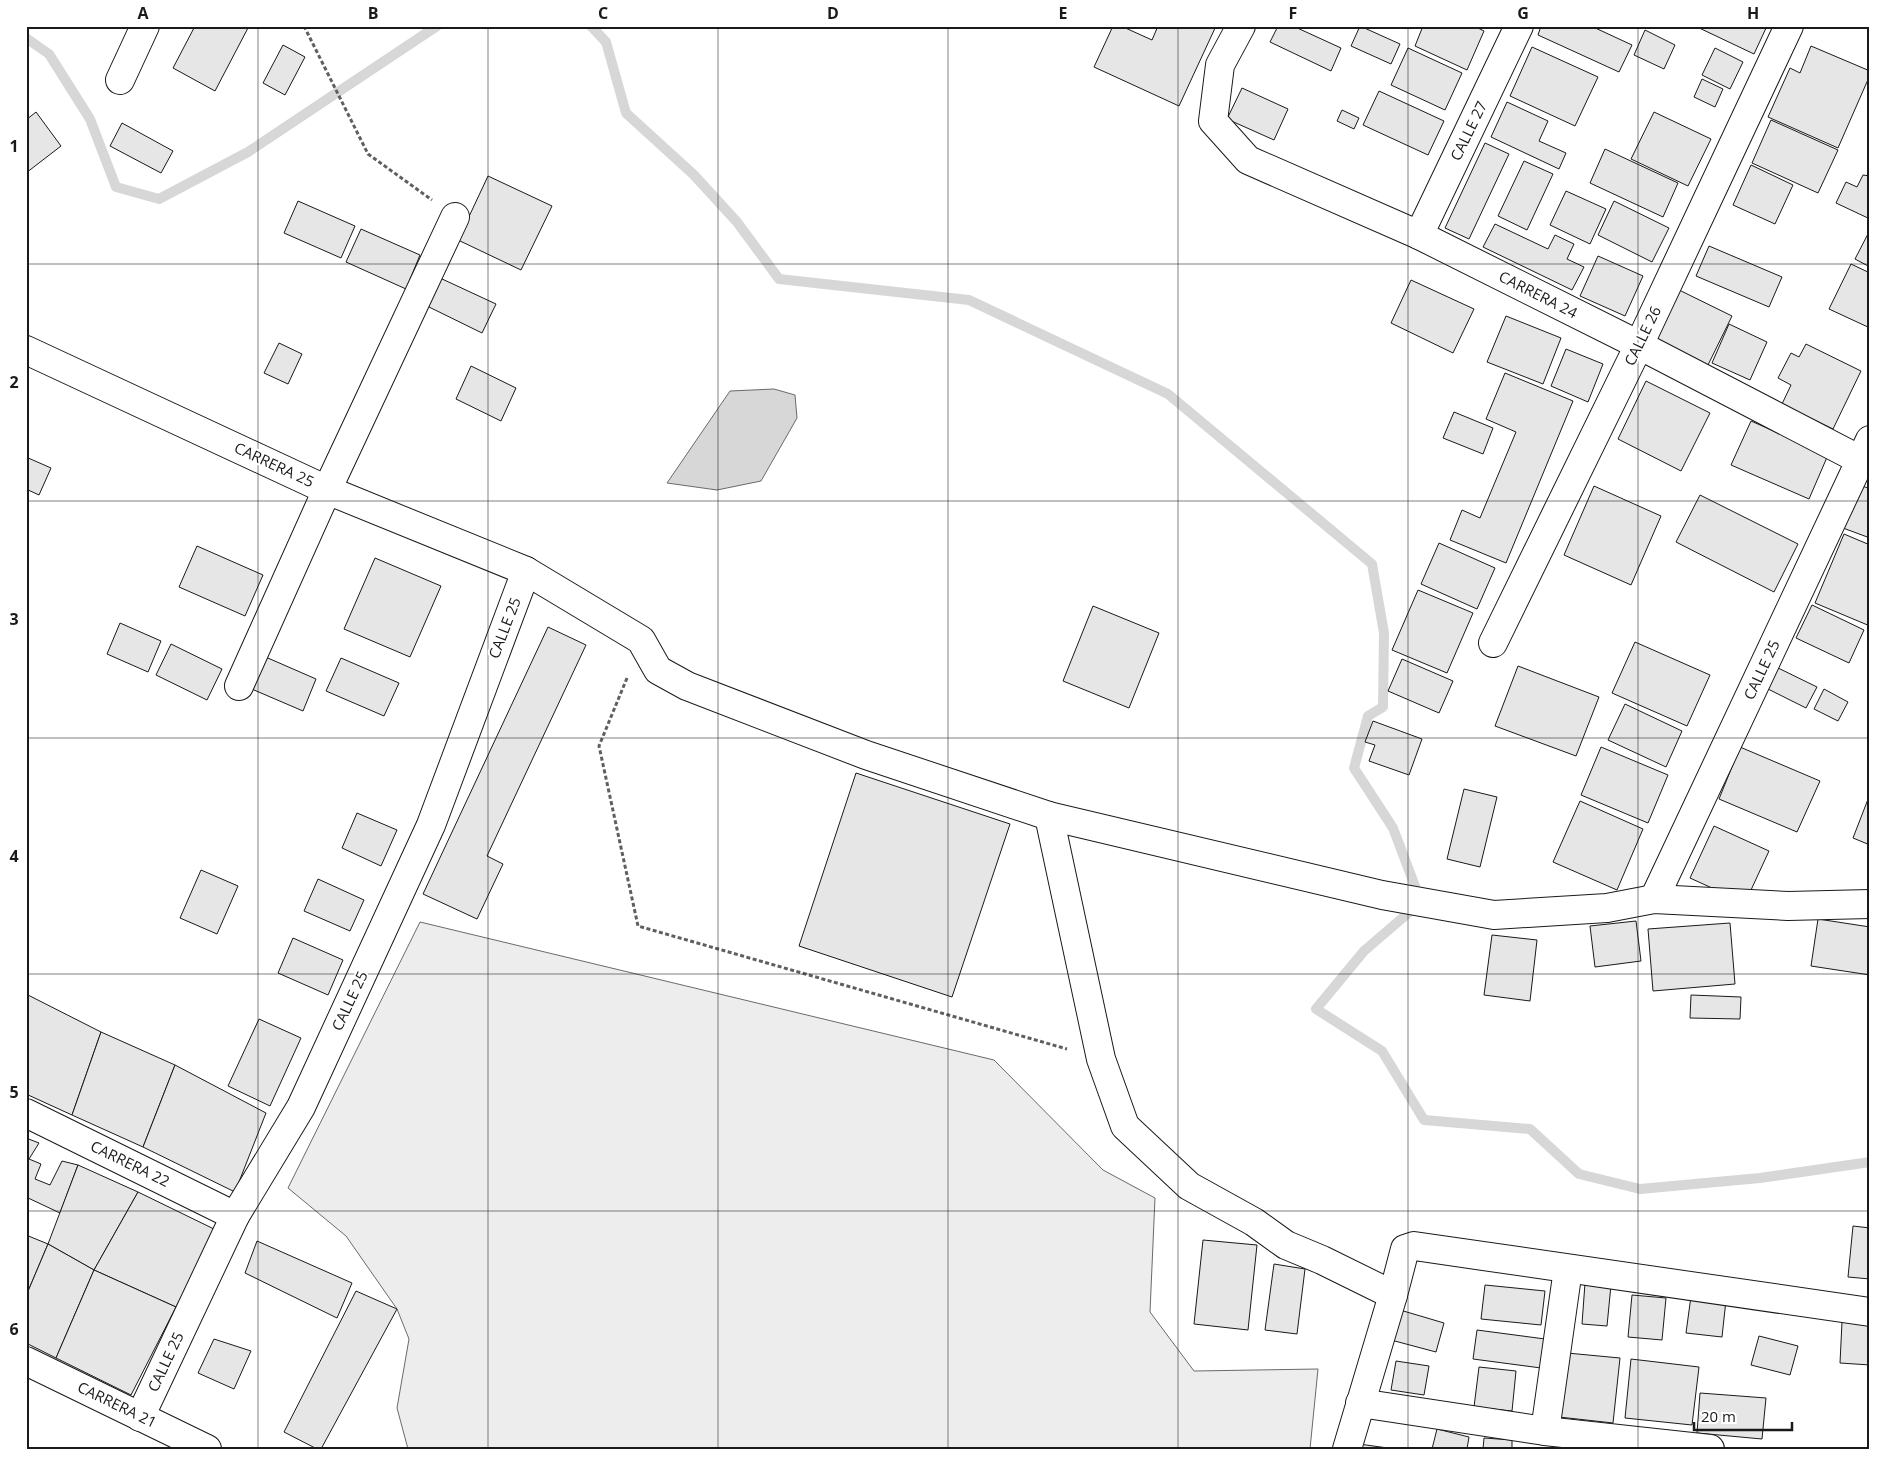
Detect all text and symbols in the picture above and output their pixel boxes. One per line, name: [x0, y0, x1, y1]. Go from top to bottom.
text: A: [137, 2, 149, 24]
text: B: [368, 2, 378, 24]
text: C: [598, 2, 608, 24]
text: D: [827, 2, 839, 24]
text: E: [1059, 2, 1068, 24]
text: F: [1289, 2, 1297, 24]
text: G: [1517, 2, 1529, 24]
text: H: [1747, 2, 1759, 24]
street label: CALLE 27: [1445, 97, 1491, 164]
text: 1: [9, 135, 19, 157]
street label: CARRERA 24: [1496, 266, 1581, 323]
street label: CALLE 26: [1619, 302, 1665, 369]
text: 2: [9, 371, 19, 393]
street label: CARRERA 25: [231, 437, 317, 491]
street label: CALLE 25: [483, 594, 525, 661]
text: 3: [9, 608, 19, 630]
street label: CALLE 25: [1739, 636, 1784, 703]
text: 4: [9, 845, 19, 867]
street label: CALLE 25: [327, 967, 372, 1034]
text: 5: [9, 1081, 19, 1103]
street label: CARRERA 22: [88, 1135, 173, 1191]
text: 6: [9, 1318, 19, 1340]
street label: CALLE 25: [143, 1328, 188, 1395]
street label: CARRERA 21: [75, 1376, 160, 1432]
scale bar: [1694, 1400, 1791, 1432]
text: 20 m: [1701, 1406, 1736, 1426]

